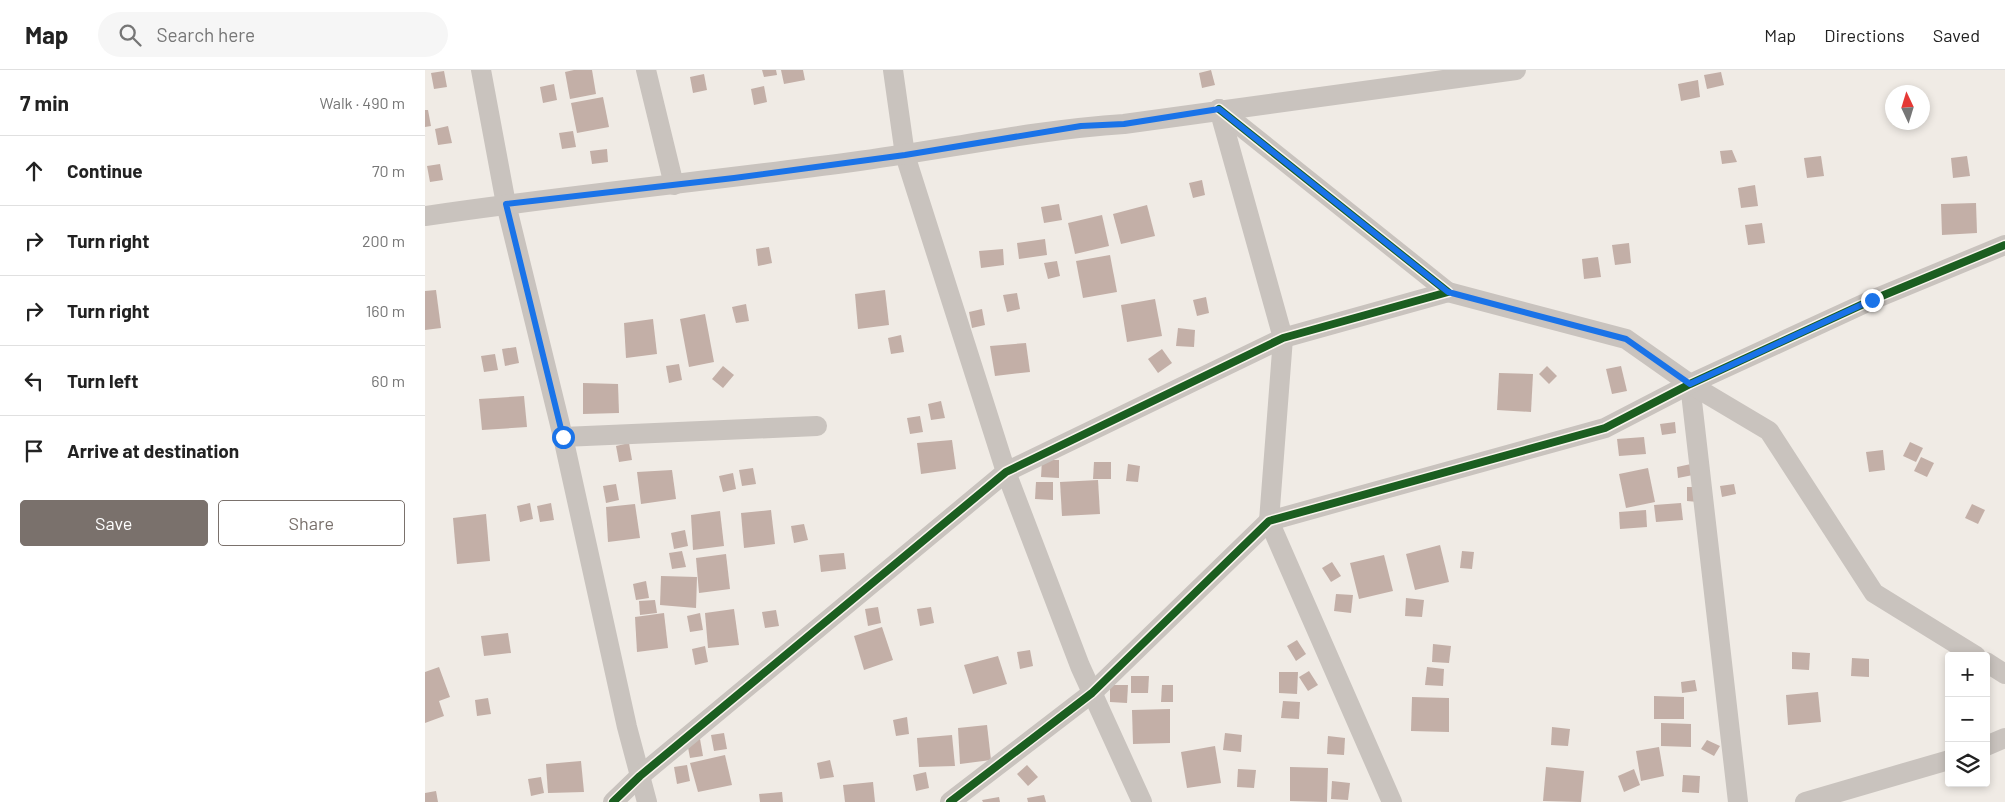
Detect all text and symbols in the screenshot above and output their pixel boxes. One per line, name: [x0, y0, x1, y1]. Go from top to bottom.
search box: [98, 12, 448, 57]
text: Map: [25, 20, 68, 49]
icon: search: [116, 21, 144, 49]
text: Search here: [156, 23, 255, 46]
text: Map: [1764, 24, 1796, 46]
text: Directions: [1824, 24, 1905, 46]
text: Saved: [1933, 24, 1980, 46]
north arrow: [1885, 85, 1930, 130]
text: 7 min: [20, 90, 69, 115]
text: Walk · 490 m: [319, 93, 405, 112]
icon: ahead: [20, 157, 48, 185]
text: Continue: [67, 159, 143, 182]
text: 70 m: [372, 161, 405, 180]
icon: right: [20, 227, 48, 255]
text: Turn right: [67, 229, 149, 252]
text: 200 m: [362, 231, 405, 250]
route end: [1861, 289, 1884, 312]
icon: right: [20, 297, 48, 325]
text: Turn right: [67, 299, 149, 322]
text: 160 m: [366, 301, 405, 320]
icon: left: [20, 367, 48, 395]
text: Turn left: [67, 369, 138, 392]
text: 60 m: [371, 371, 405, 390]
route start: [552, 426, 575, 449]
icon: arrive: [20, 437, 48, 465]
text: Arrive at destination: [67, 439, 239, 462]
button: Save: [20, 500, 208, 546]
button: Share: [218, 500, 405, 546]
map controls: [1945, 652, 1990, 787]
button: +: [1945, 652, 1990, 697]
button: −: [1945, 697, 1990, 742]
button: layers: [1945, 742, 1990, 787]

